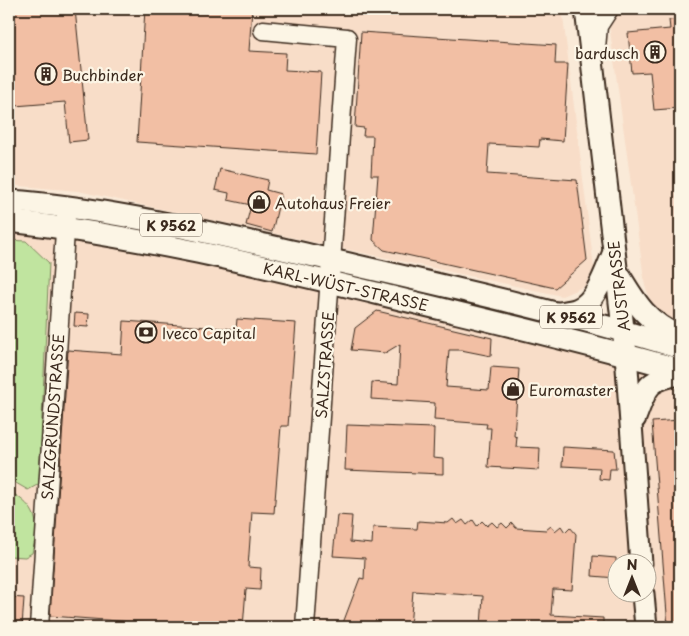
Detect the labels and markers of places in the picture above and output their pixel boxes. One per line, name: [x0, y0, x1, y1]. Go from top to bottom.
building icon: bardusch: [643, 40, 667, 64]
place label: bardusch: [575, 41, 639, 64]
building icon: Buchbinder: [34, 62, 58, 86]
place label: Buchbinder: [62, 63, 143, 86]
shop icon: Autohaus Freier: [247, 190, 271, 214]
place label: Autohaus Freier: [275, 191, 391, 214]
bank icon: Iveco Capital: [134, 320, 158, 344]
place label: Iveco Capital: [162, 321, 256, 344]
shop icon: Euromaster: [501, 377, 525, 401]
place label: Euromaster: [529, 378, 613, 401]

